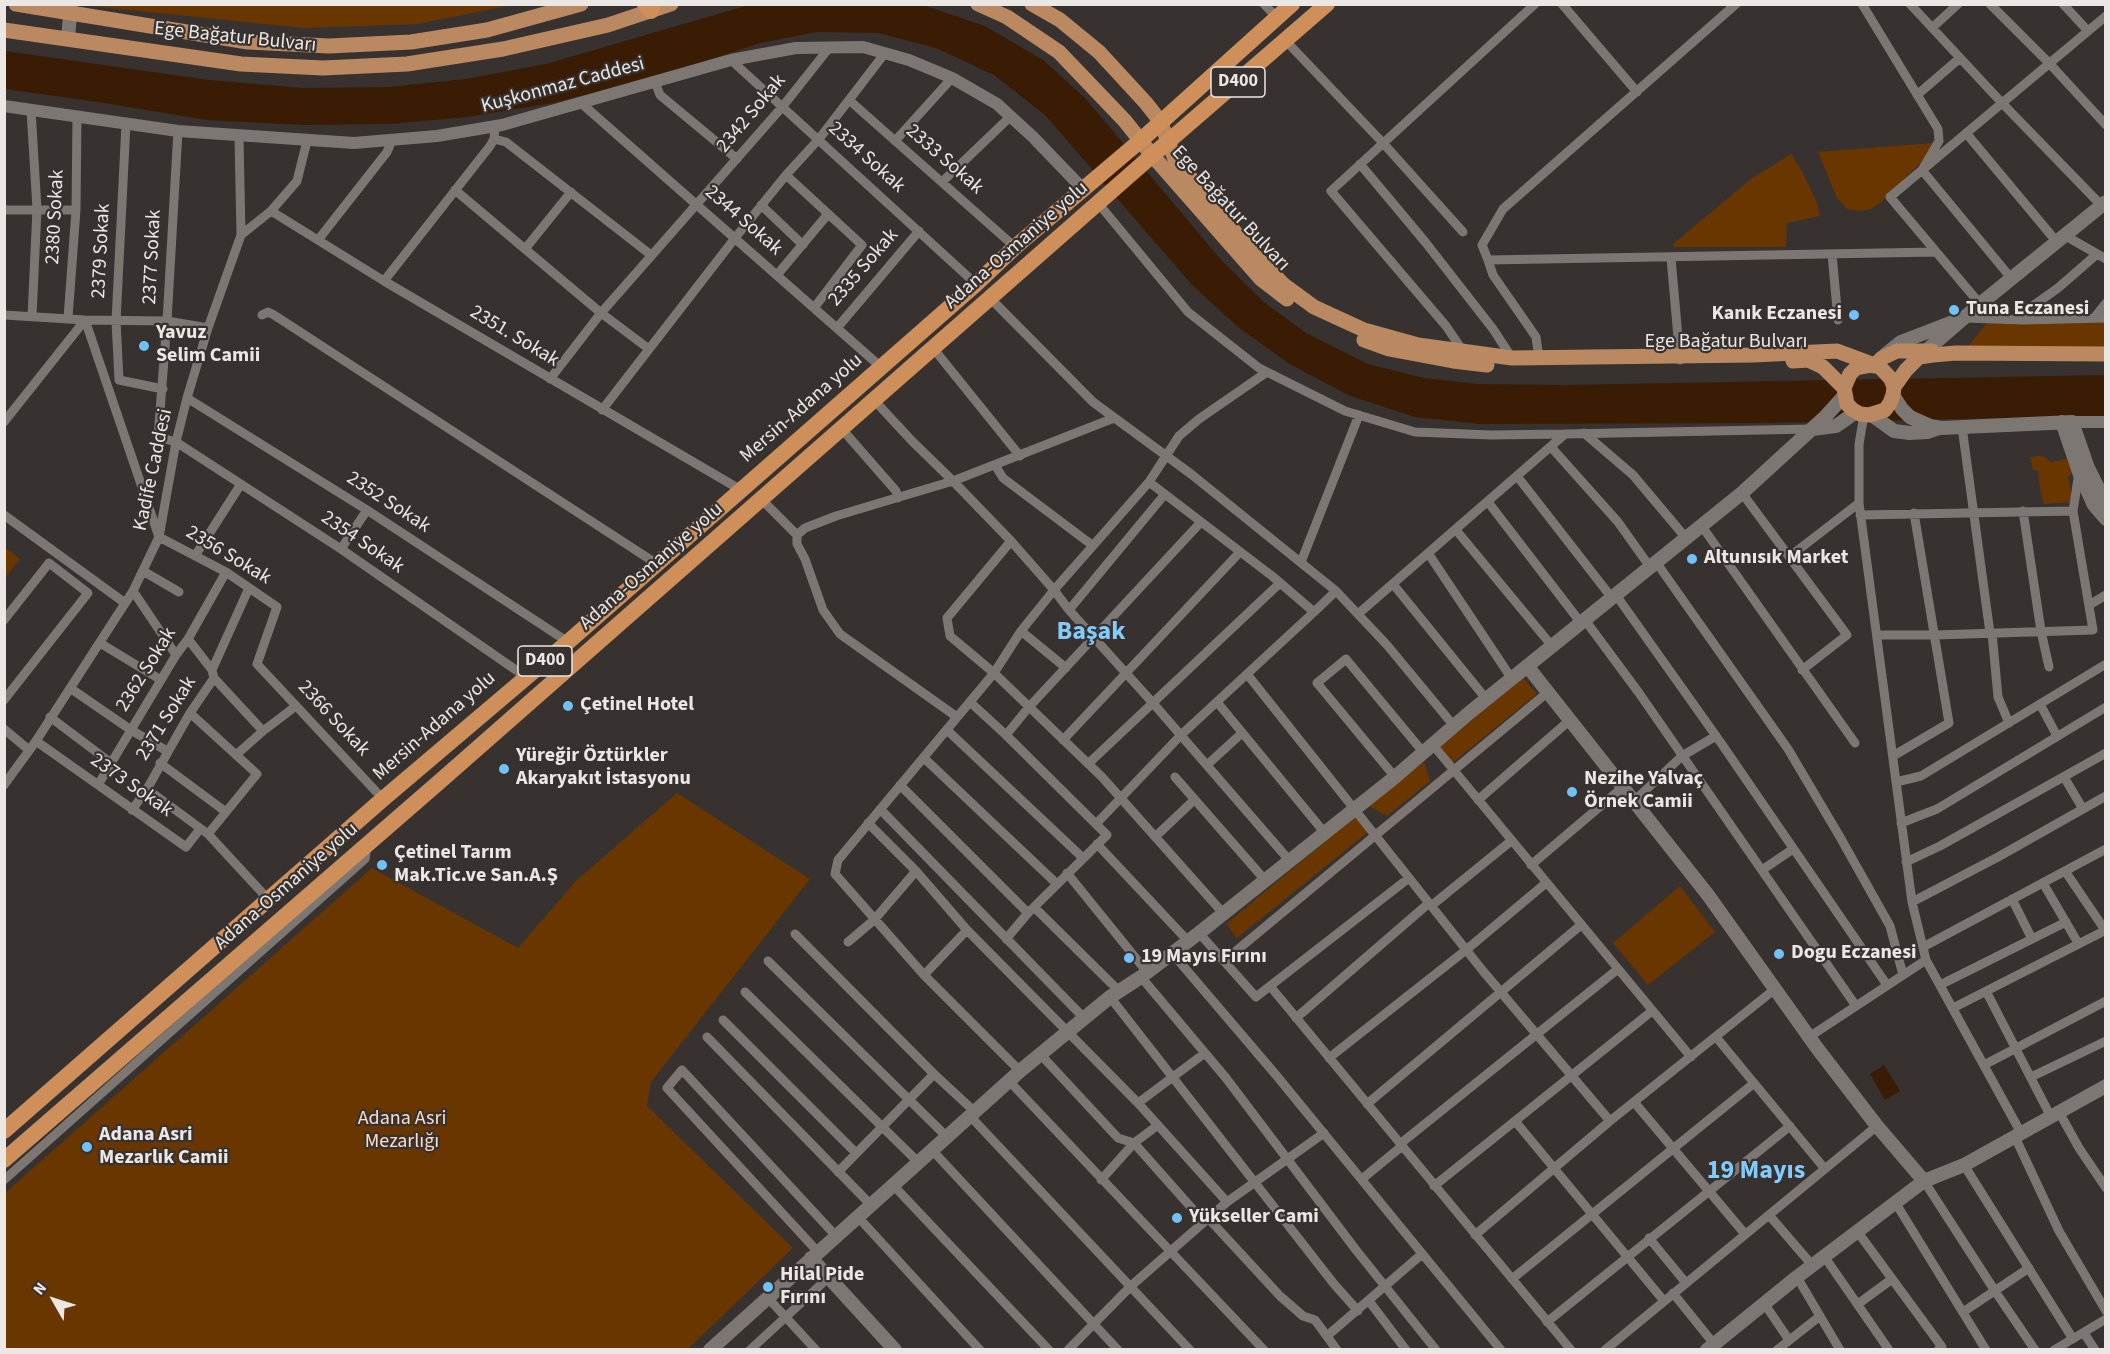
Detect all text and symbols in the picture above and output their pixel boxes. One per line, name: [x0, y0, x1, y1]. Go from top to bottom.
street label: Ege Bağatur Bulvarı: [153, 18, 317, 58]
street label: Kuşkonmaz Caddesi: [479, 53, 647, 119]
road number: D400: [1211, 67, 1265, 97]
street label: 2342 Sokak: [712, 70, 792, 158]
street label: 2334 Sokak: [823, 117, 909, 199]
street label: 2333 Sokak: [900, 120, 988, 200]
street label: Ege Bağatur Bulvarı: [1166, 141, 1294, 277]
street label: 2380 Sokak: [42, 169, 70, 265]
street label: Adana-Osmaniye yolu: [940, 177, 1094, 315]
street label: 2344 Sokak: [699, 181, 787, 261]
street label: 2379 Sokak: [88, 203, 116, 299]
street label: 2377 Sokak: [139, 209, 167, 305]
street label: 2335 Sokak: [824, 224, 904, 312]
place label: Tuna Eczanesi: [1966, 298, 2089, 322]
street label: 2351. Sokak: [465, 301, 563, 373]
place label: Kanık Eczanesi: [1711, 303, 1842, 327]
marker: Tuna Eczanesi: [1947, 303, 1961, 317]
marker: Kanık Eczanesi: [1847, 308, 1861, 322]
place label: Yavuz Selim Camii: [156, 322, 260, 369]
street label: Ege Bağatur Bulvarı: [1645, 331, 1807, 355]
marker: Yavuz Selim Camii: [137, 339, 151, 353]
street label: Mersin-Adana yolu: [736, 349, 868, 469]
street label: Kadife Caddesi: [129, 407, 179, 533]
street label: 2352 Sokak: [342, 467, 434, 539]
street label: Adana-Osmaniye yolu: [575, 498, 729, 636]
street label: 2354 Sokak: [316, 507, 408, 579]
street label: 2356 Sokak: [181, 521, 275, 591]
place label: Altunısık Market: [1704, 547, 1848, 571]
marker: Altunısık Market: [1685, 552, 1699, 566]
district label: Başak: [1057, 617, 1125, 649]
street label: 2362 Sokak: [112, 623, 182, 717]
road number: D400: [518, 646, 572, 676]
street label: Mersin-Adana yolu: [369, 667, 501, 787]
street label: 2371 Sokak: [132, 672, 202, 766]
street label: 2366 Sokak: [292, 676, 374, 762]
place label: Çetinel Hotel: [580, 694, 694, 718]
marker: Çetinel Hotel: [561, 699, 575, 713]
place label: Yüreğir Öztürkler Akaryakıt İstasyonu: [516, 745, 691, 792]
street label: 2373 Sokak: [85, 749, 177, 823]
marker: Yüreğir Öztürkler Akaryakıt İstasyonu: [497, 762, 511, 776]
place label: Nezihe Yalvaç Örnek Camii: [1584, 768, 1703, 815]
marker: Nezihe Yalvaç Örnek Camii: [1565, 785, 1579, 799]
street label: Adana-Osmaniye yolu: [210, 818, 364, 956]
place label: Çetinel Tarım Mak.Tic.ve San.A.Ş: [394, 842, 558, 889]
marker: Çetinel Tarım Mak.Tic.ve San.A.Ş: [375, 858, 389, 872]
place label: Dogu Eczanesi: [1791, 942, 1917, 966]
place label: 19 Mayıs Fırını: [1141, 946, 1267, 970]
marker: Dogu Eczanesi: [1772, 947, 1786, 961]
marker: 19 Mayıs Fırını: [1122, 951, 1136, 965]
park label: Adana Asri Mezarlığı: [358, 1108, 446, 1155]
place label: Adana Asri Mezarlık Camii: [99, 1124, 228, 1171]
marker: Adana Asri Mezarlık Camii: [80, 1140, 94, 1154]
district label: 19 Mayıs: [1707, 1156, 1805, 1188]
place label: Yükseller Cami: [1189, 1206, 1319, 1230]
marker: Yükseller Cami: [1170, 1211, 1184, 1225]
place label: Hilal Pide Fırını: [780, 1264, 864, 1311]
north arrow: [24, 1270, 84, 1330]
text: N: [28, 1278, 52, 1300]
marker: Hilal Pide Fırını: [761, 1280, 775, 1294]

